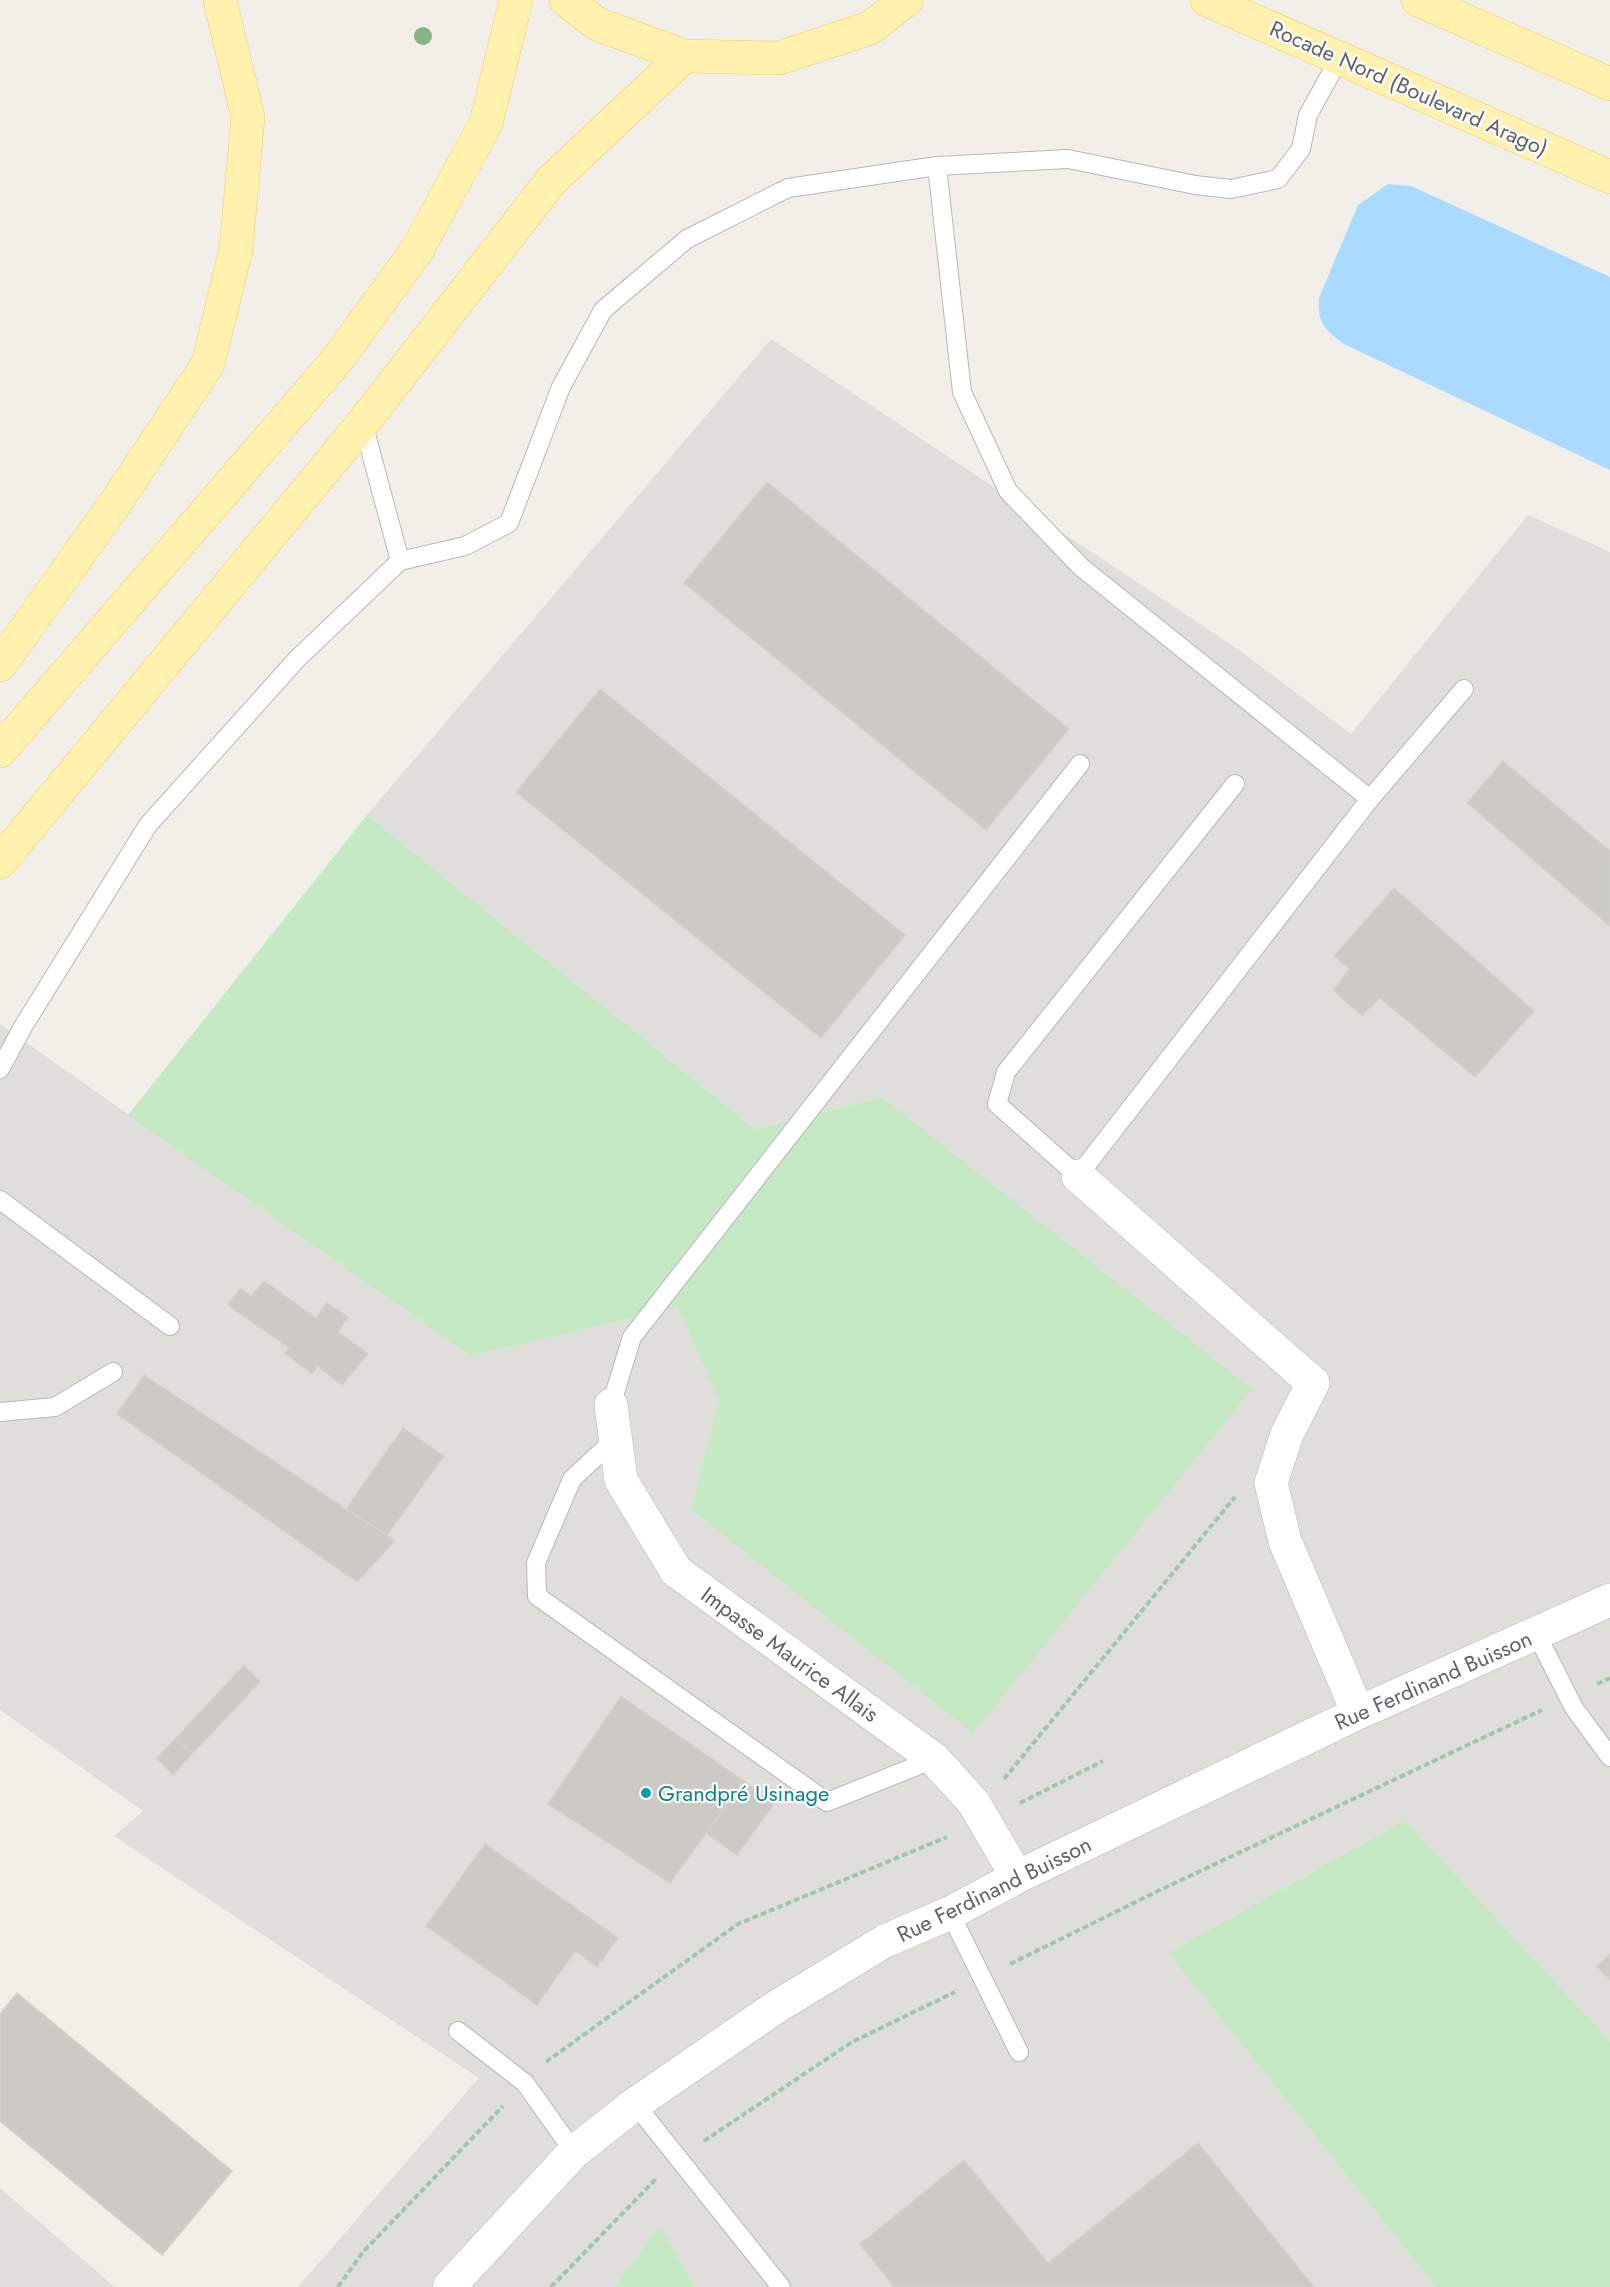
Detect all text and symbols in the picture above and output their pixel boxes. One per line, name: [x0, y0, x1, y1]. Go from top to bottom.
street label: Rocade Nord (Boulevard Arago): [1265, 12, 1553, 164]
street label: Impasse Maurice Allais: [695, 1579, 886, 1730]
street label: Rue Ferdinand Buisson: [1329, 1622, 1537, 1738]
place label: Grandpré Usinage: [658, 1777, 829, 1809]
marker: Grandpré Usinage: [639, 1786, 653, 1800]
street label: Rue Ferdinand Buisson: [891, 1828, 1097, 1950]

